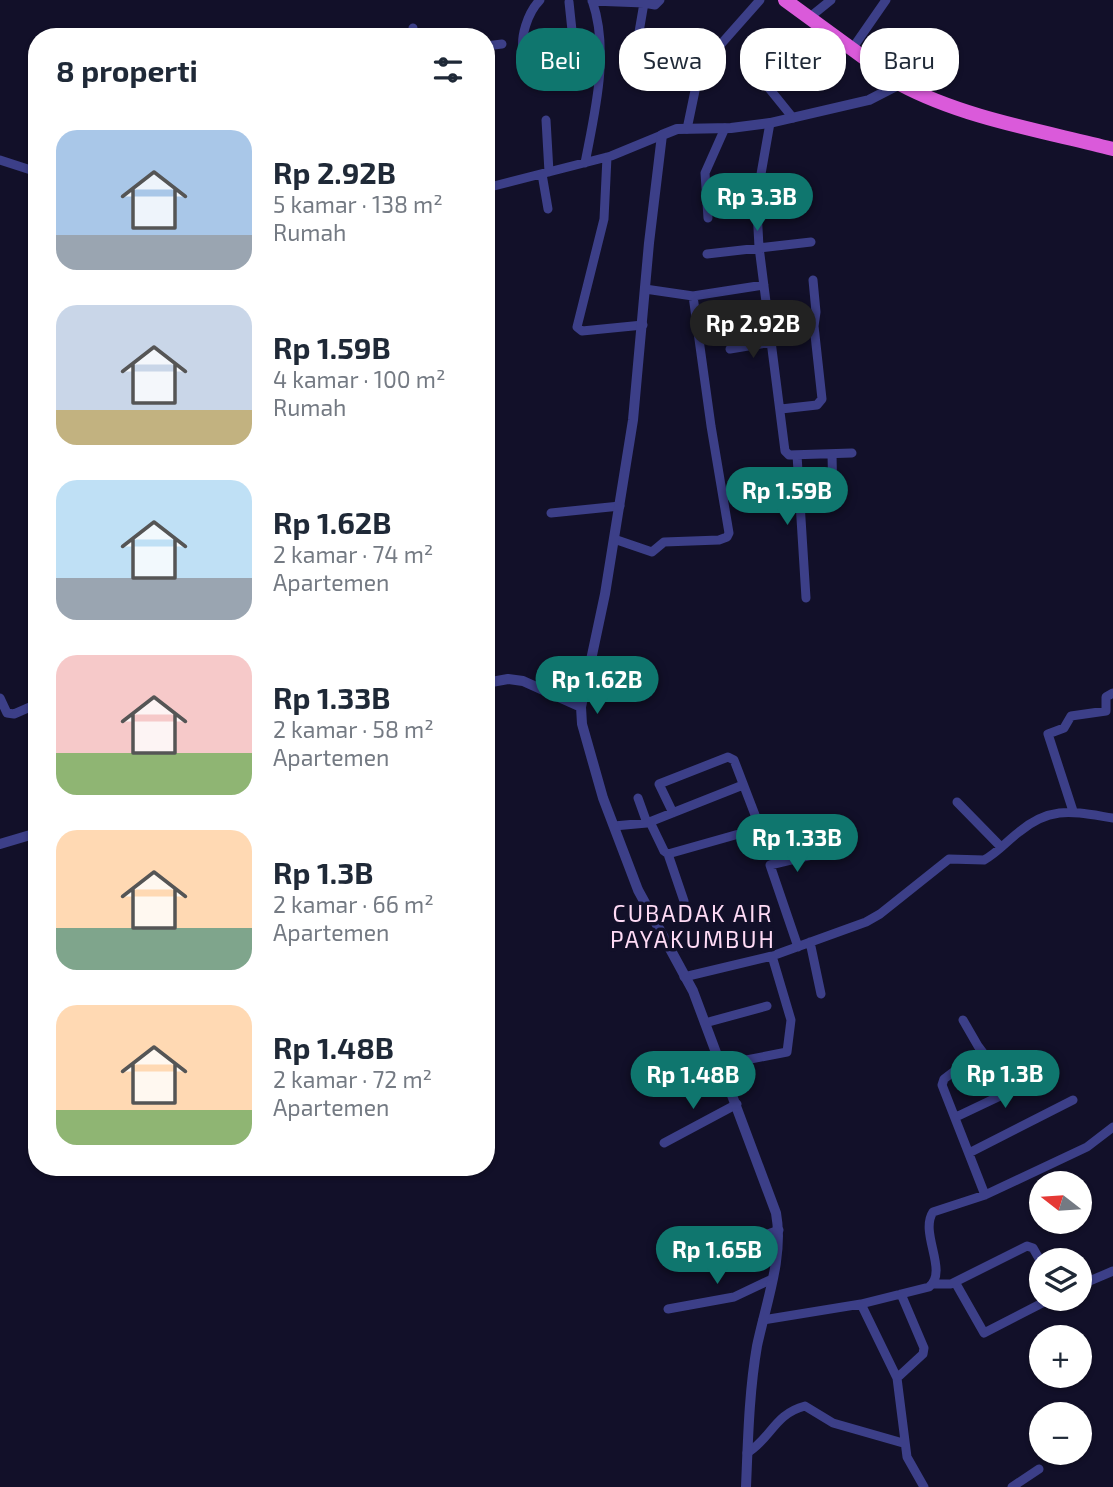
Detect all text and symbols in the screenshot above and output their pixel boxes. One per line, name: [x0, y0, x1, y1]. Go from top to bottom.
chip: Beli: [516, 28, 605, 91]
chip: Sewa: [619, 28, 726, 91]
chip: Filter: [740, 28, 846, 91]
chip: Baru: [860, 28, 959, 91]
icon: filters: [429, 51, 467, 89]
text: 8 properti: [56, 52, 198, 88]
text: Rp 2.92B: [273, 154, 396, 190]
icon: home: [112, 158, 196, 242]
pin: Rp 3.3B: [692, 174, 822, 233]
text: Rp 3.3B: [717, 182, 797, 210]
text: 5 kamar · 138 m²: [273, 190, 443, 218]
text: Rumah: [273, 218, 346, 246]
pin: Rp 2.92B: [681, 300, 825, 360]
text: Rp 2.92B: [706, 309, 800, 337]
text: Rp 1.59B: [273, 329, 391, 365]
icon: home: [112, 333, 196, 417]
text: 4 kamar · 100 m²: [273, 365, 446, 393]
text: Rumah: [273, 393, 346, 421]
pin: Rp 1.59B: [715, 468, 859, 527]
text: Rp 1.59B: [742, 476, 832, 504]
text: Rp 1.62B: [273, 504, 392, 540]
icon: home: [112, 508, 196, 592]
text: 2 kamar · 74 m²: [273, 540, 433, 568]
text: Apartemen: [273, 568, 389, 596]
pin: Rp 1.62B: [525, 656, 669, 716]
text: Rp 1.62B: [552, 665, 642, 693]
text: Rp 1.33B: [273, 679, 390, 715]
icon: home: [112, 683, 196, 767]
text: 2 kamar · 58 m²: [273, 715, 434, 743]
text: Apartemen: [273, 743, 389, 771]
pin: Rp 1.33B: [725, 814, 869, 874]
text: Rp 1.33B: [752, 823, 842, 851]
text: Rp 1.3B: [273, 854, 373, 890]
icon: home: [112, 858, 196, 942]
text: 2 kamar · 66 m²: [273, 890, 434, 918]
district label: CUBADAK AIR PAYAKUMBUH: [610, 899, 776, 953]
text: Apartemen: [273, 918, 389, 946]
text: Rp 1.48B: [273, 1029, 394, 1065]
icon: home: [112, 1033, 196, 1117]
pin: Rp 1.3B: [940, 1050, 1070, 1110]
pin: Rp 1.48B: [621, 1052, 765, 1111]
text: Rp 1.3B: [967, 1059, 1043, 1087]
text: Rp 1.48B: [647, 1060, 739, 1088]
text: 2 kamar · 72 m²: [273, 1065, 432, 1093]
text: Apartemen: [273, 1093, 389, 1121]
north arrow: [1029, 1171, 1092, 1234]
map controls: [1029, 1171, 1092, 1465]
pin: Rp 1.65B: [645, 1226, 789, 1286]
text: Rp 1.65B: [672, 1235, 762, 1263]
button: layers: [1029, 1248, 1092, 1311]
button: +: [1029, 1325, 1092, 1388]
button: −: [1029, 1402, 1092, 1465]

